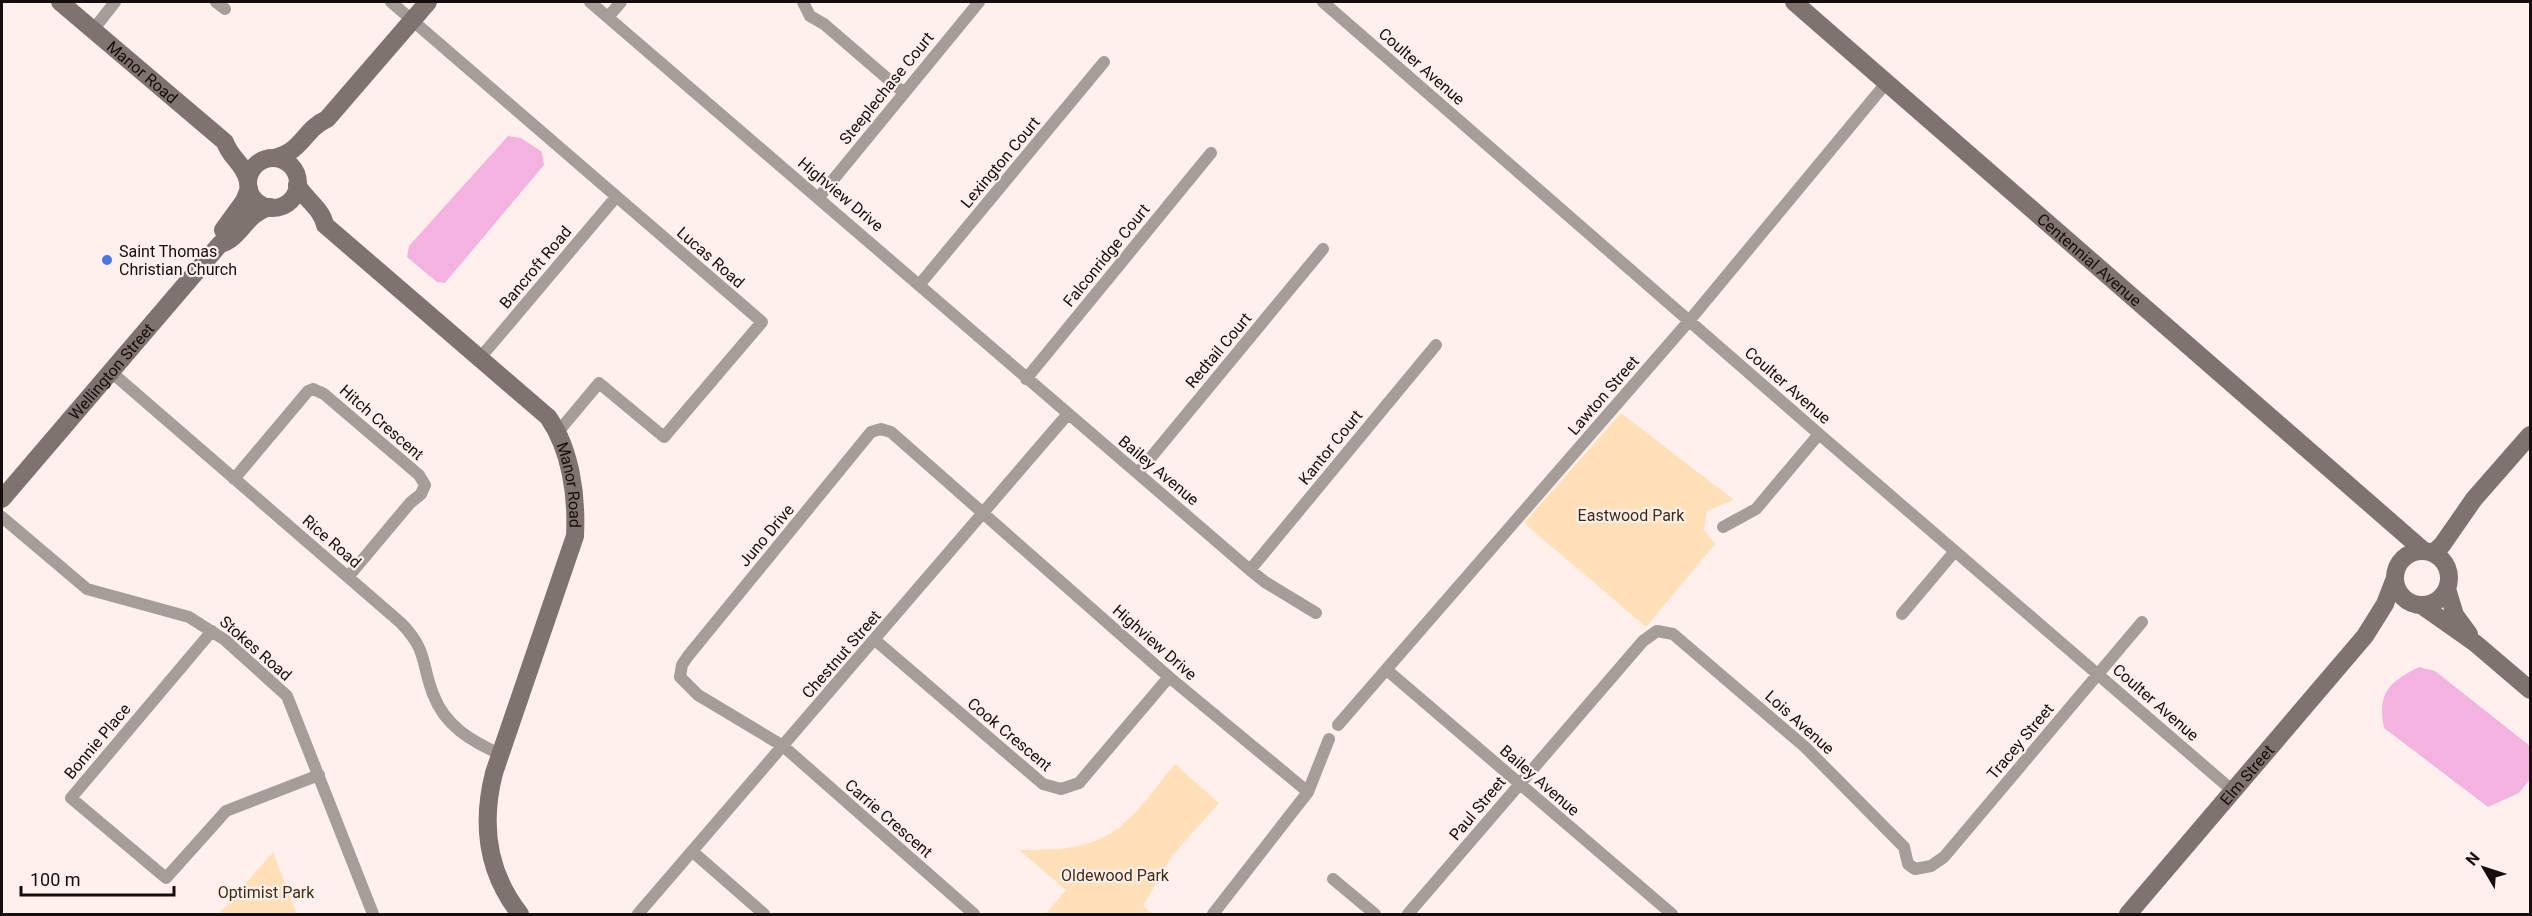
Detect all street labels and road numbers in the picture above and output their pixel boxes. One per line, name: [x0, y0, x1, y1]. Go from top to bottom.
street label: Coulter Avenue: [1375, 24, 1469, 109]
street label: Steeplechase Court: [835, 28, 938, 148]
street label: Manor Road: [103, 37, 181, 108]
street label: Lexington Court: [957, 113, 1044, 212]
street label: Highview Drive: [794, 153, 887, 235]
street label: Falconridge Court: [1059, 200, 1154, 311]
street label: Centennial Avenue: [2033, 209, 2145, 310]
street label: Bancroft Road: [495, 222, 575, 312]
street label: Lucas Road: [673, 223, 748, 292]
street label: Redtail Court: [1181, 309, 1255, 392]
street label: Wellington Street: [65, 319, 158, 424]
street label: Coulter Avenue: [1741, 343, 1835, 428]
street label: Lawton Street: [1564, 352, 1643, 439]
street label: Hitch Crescent: [336, 381, 428, 464]
street label: Kantor Court: [1295, 406, 1366, 488]
street label: Bailey Avenue: [1115, 431, 1203, 509]
street label: Manor Road: [552, 440, 584, 528]
street label: Juno Drive: [735, 500, 798, 570]
street label: Rice Road: [299, 511, 365, 572]
street label: Highview Drive: [1109, 601, 1201, 684]
street label: Chestnut Street: [798, 606, 885, 702]
street label: Stokes Road: [216, 612, 296, 685]
street label: Coulter Avenue: [2109, 660, 2203, 745]
street label: Lois Avenue: [1761, 686, 1838, 758]
street label: Cook Crescent: [964, 694, 1056, 775]
street label: Tracey Street: [1983, 699, 2058, 783]
street label: Bonnie Place: [60, 700, 134, 783]
street label: Bailey Avenue: [1496, 741, 1583, 820]
street label: Elm Street: [2216, 741, 2278, 809]
street label: Paul Street: [1445, 772, 1510, 844]
street label: Carrie Crescent: [841, 775, 936, 862]

